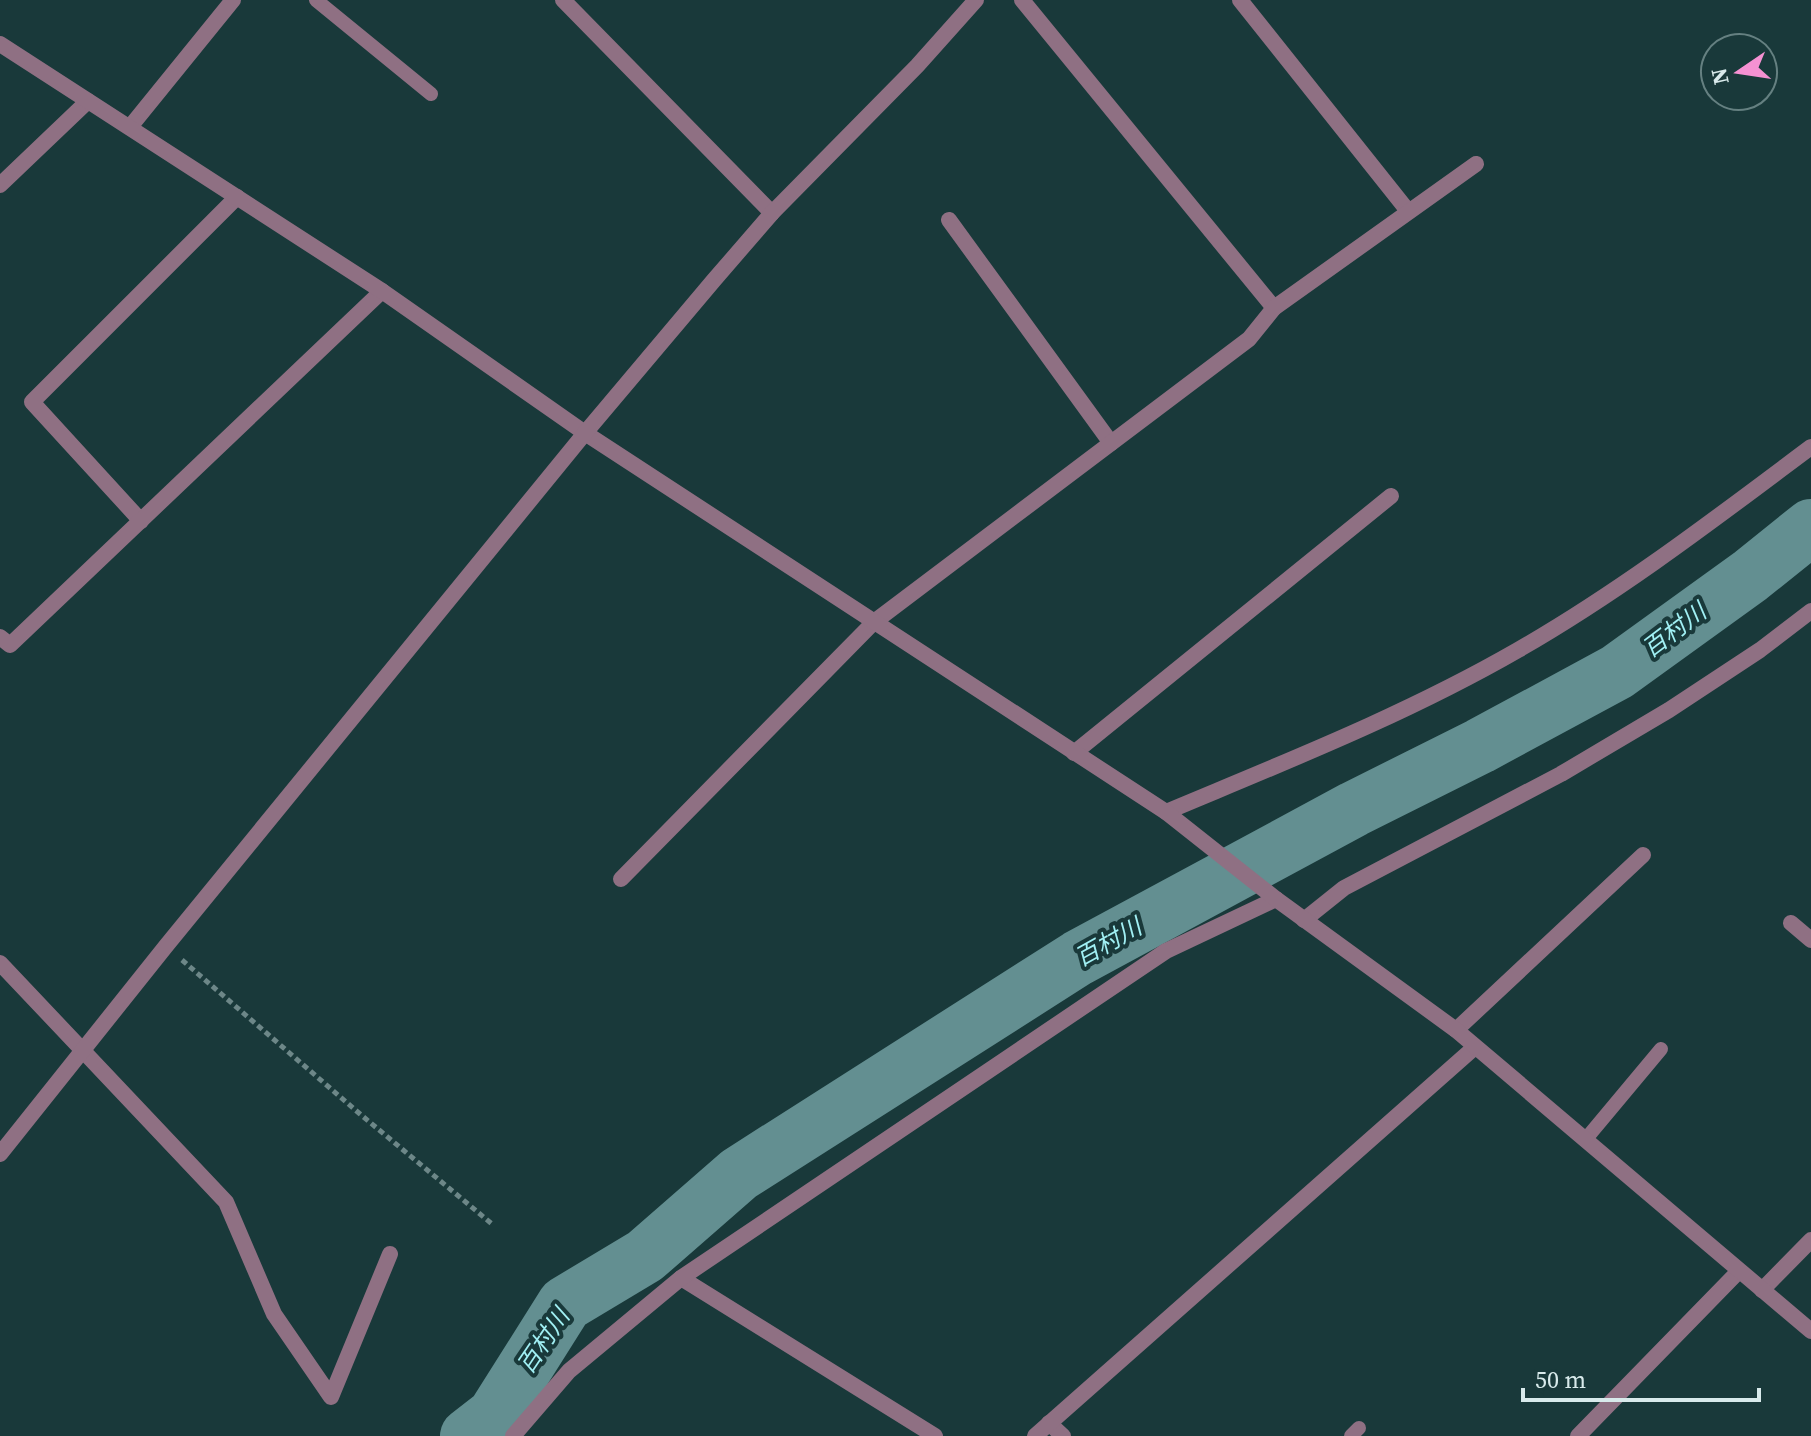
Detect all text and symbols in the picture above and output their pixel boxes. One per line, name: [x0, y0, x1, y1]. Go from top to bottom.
north arrow: [1699, 32, 1779, 112]
text: N: [1703, 65, 1736, 88]
water label: 百村川: [1635, 593, 1715, 665]
water label: 百村川: [1069, 909, 1150, 974]
water label: 百村川: [509, 1299, 578, 1380]
scale bar: [1523, 1352, 1759, 1402]
text: 50 m: [1535, 1363, 1586, 1396]

